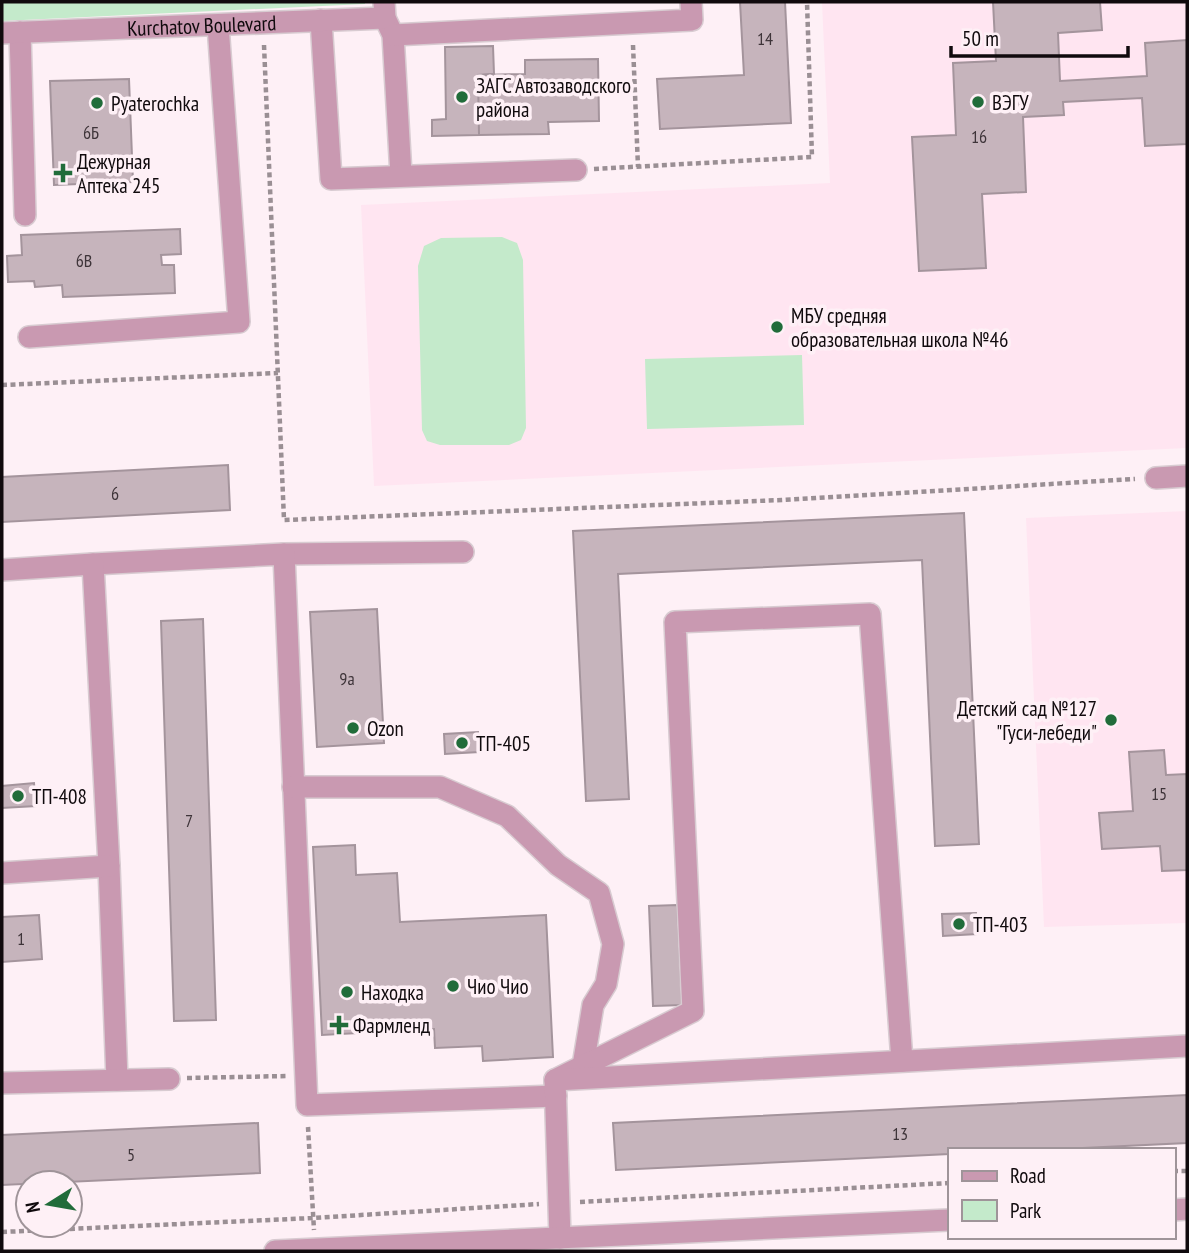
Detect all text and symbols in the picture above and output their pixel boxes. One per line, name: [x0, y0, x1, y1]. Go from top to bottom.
street label: Kurchatov Boulevard: [127, 9, 277, 42]
scale bar: [951, 14, 1128, 58]
text: 50 m: [962, 25, 999, 52]
house number: 14: [757, 27, 773, 50]
place label: ЗАГС Автозаводского района: [476, 72, 631, 123]
marker: ЗАГС Автозаводского района: [454, 89, 470, 105]
place label: ВЭГУ: [992, 89, 1029, 116]
place label: Pyaterochka: [111, 90, 199, 117]
marker: ВЭГУ: [970, 94, 986, 110]
marker: Pyaterochka: [89, 95, 105, 111]
house number: 6Б: [83, 121, 99, 144]
house number: 16: [971, 125, 987, 148]
place label: Дежурная Аптека 245: [77, 148, 160, 199]
marker: Дежурная Аптека 245: [55, 165, 71, 181]
house number: 6В: [76, 249, 92, 272]
place label: МБУ средняя образовательная школа №46: [791, 302, 1008, 353]
marker: МБУ средняя образовательная школа №46: [769, 319, 785, 335]
house number: 6: [111, 482, 119, 505]
house number: 9а: [339, 667, 355, 690]
place label: Детский сад №127 "Гуси-лебеди": [957, 695, 1097, 746]
marker: Детский сад №127 "Гуси-лебеди": [1103, 712, 1119, 728]
place label: Ozon: [367, 715, 404, 742]
marker: Ozon: [345, 720, 361, 736]
place label: ТП-405: [476, 730, 531, 757]
marker: ТП-405: [454, 735, 470, 751]
house number: 15: [1151, 782, 1167, 805]
place label: ТП-408: [32, 783, 87, 810]
marker: ТП-408: [10, 788, 26, 804]
house number: 7: [185, 809, 193, 832]
place label: ТП-403: [973, 911, 1028, 938]
marker: ТП-403: [951, 916, 967, 932]
house number: 1: [17, 927, 25, 950]
place label: Чио Чио: [467, 973, 529, 1000]
marker: Чио Чио: [445, 978, 461, 994]
place label: Находка: [361, 979, 424, 1006]
marker: Находка: [339, 984, 355, 1000]
place label: Фармленд: [353, 1012, 430, 1039]
marker: Фармленд: [331, 1017, 347, 1033]
house number: 13: [892, 1122, 908, 1145]
house number: 5: [127, 1143, 135, 1166]
legend: [948, 1148, 1175, 1239]
text: Road: [1010, 1162, 1046, 1189]
north arrow: [14, 1169, 84, 1239]
text: Park: [1010, 1197, 1041, 1224]
text: N: [20, 1200, 45, 1215]

